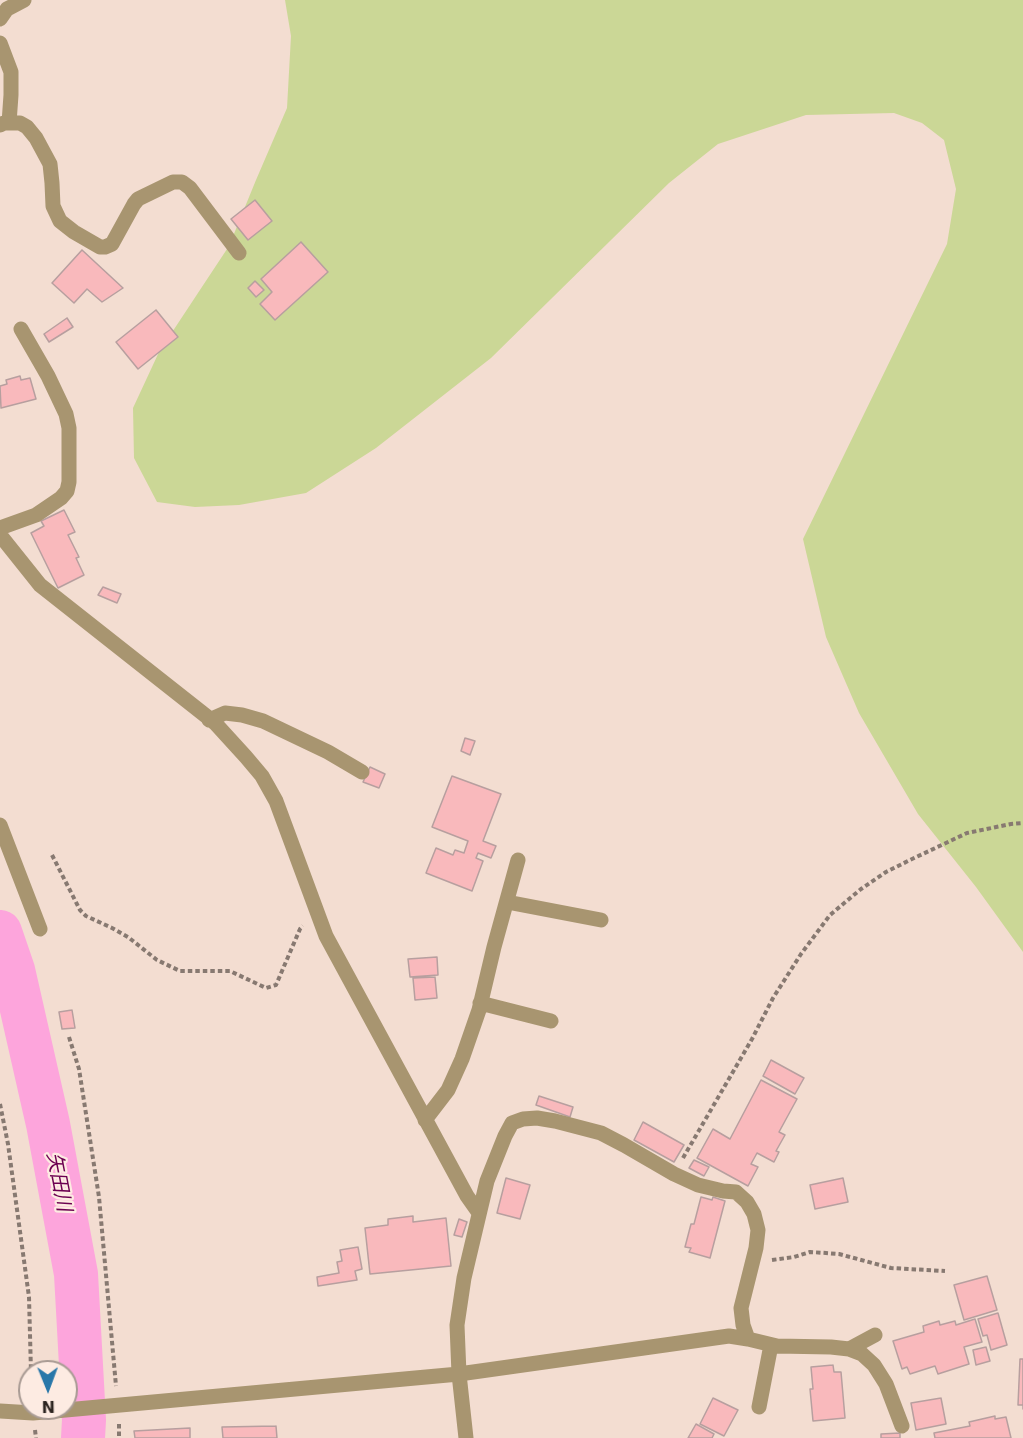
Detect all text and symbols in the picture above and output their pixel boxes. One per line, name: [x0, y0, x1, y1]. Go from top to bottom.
water label: 矢田川: [40, 1150, 76, 1214]
north arrow: [18, 1360, 78, 1420]
text: N: [41, 1397, 55, 1416]

